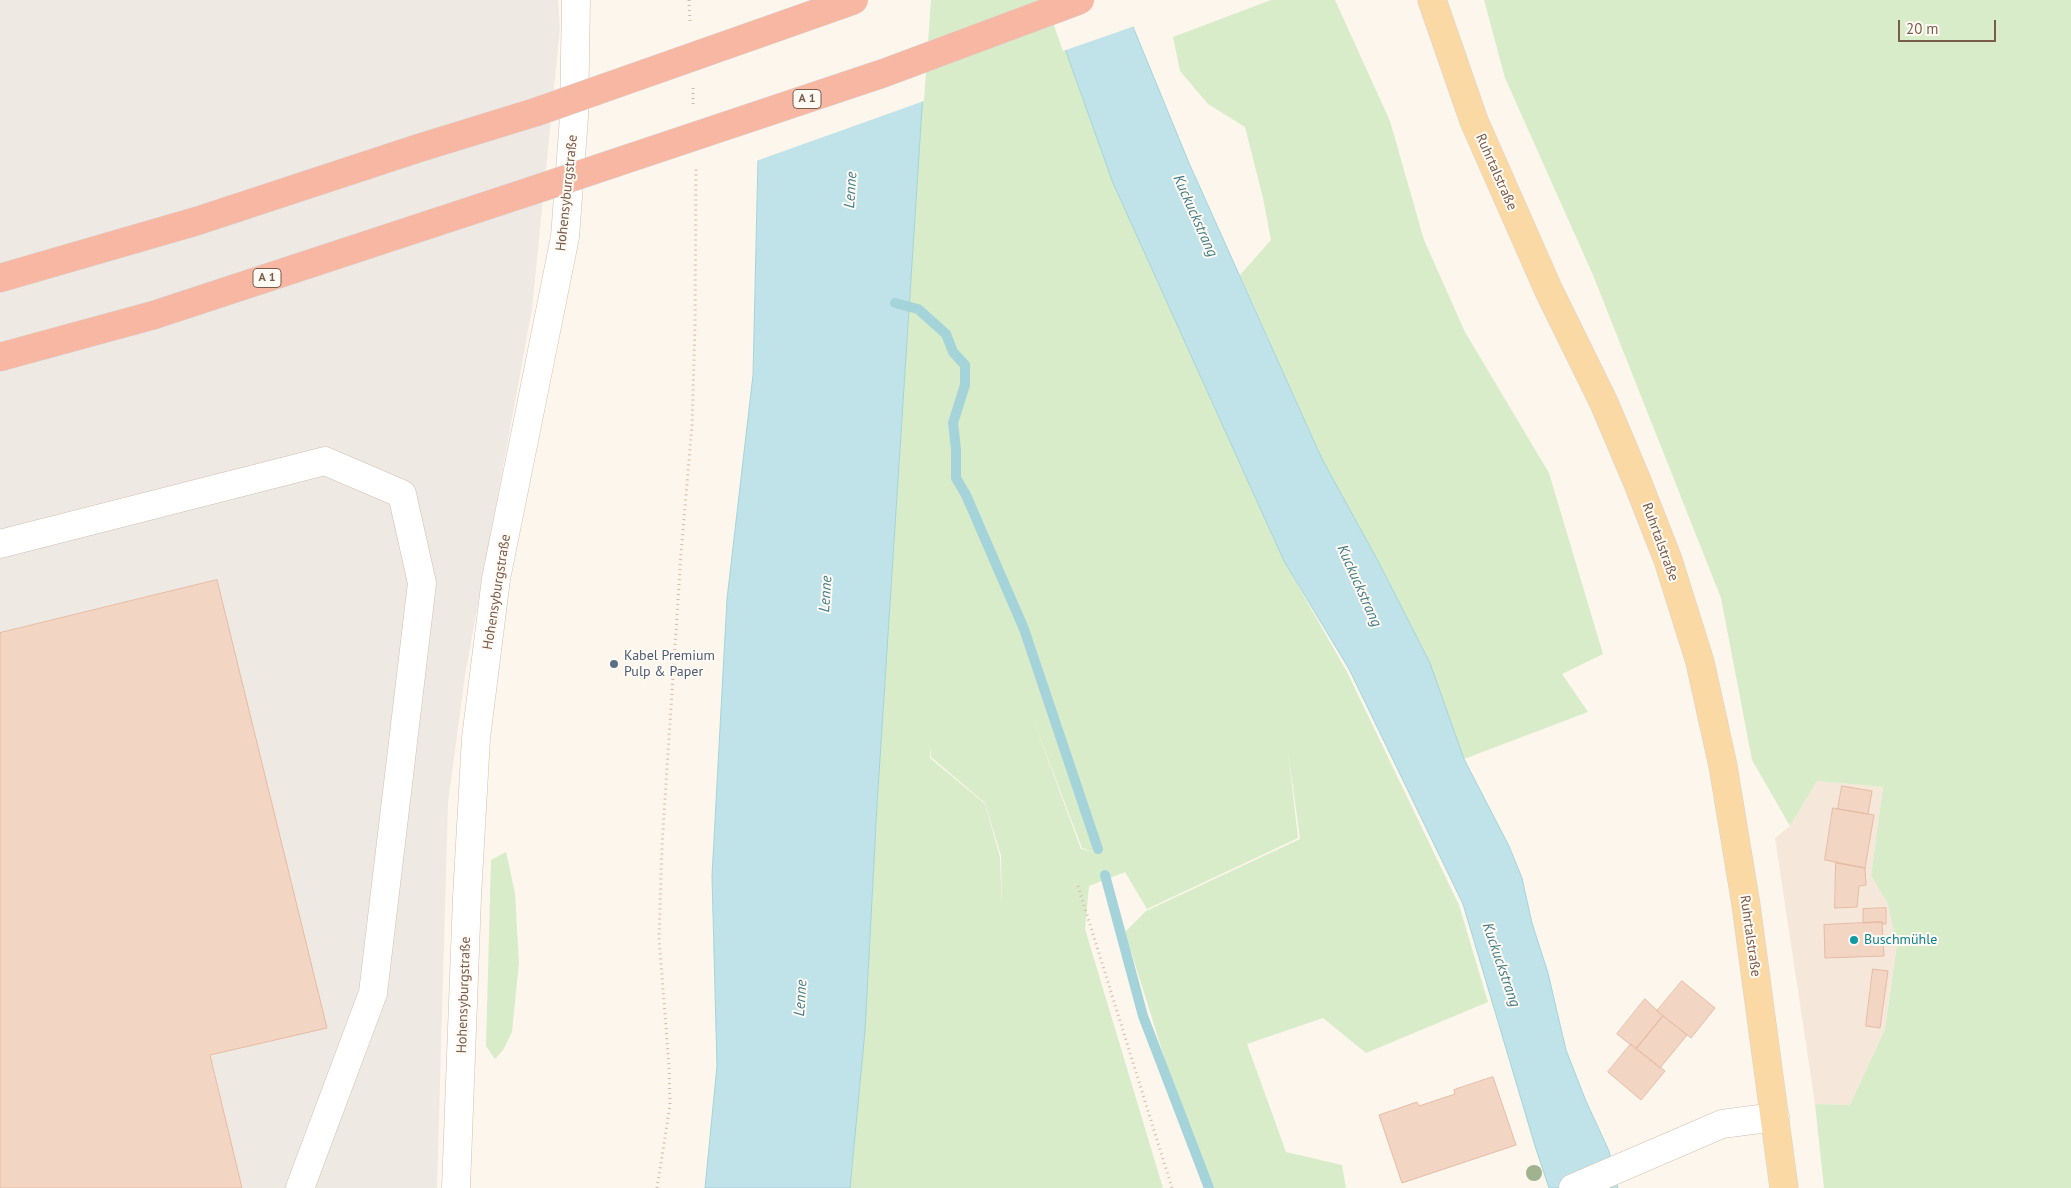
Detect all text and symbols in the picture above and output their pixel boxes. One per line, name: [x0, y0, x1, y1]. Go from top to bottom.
scale bar: [1901, 10, 1998, 42]
text: 20 m: [1906, 19, 1939, 38]
road number: A 1: [793, 90, 821, 108]
street label: Ruhrtalstraße: [1472, 131, 1520, 213]
street label: Hohensyburgstraße: [553, 134, 581, 252]
water label: Lenne: [841, 171, 861, 209]
water label: Kuckuckstrang: [1169, 172, 1221, 260]
road number: A 1: [253, 268, 281, 288]
street label: Ruhrtalstraße: [1638, 501, 1682, 583]
street label: Hohensyburgstraße: [480, 533, 514, 651]
water label: Kuckuckstrang: [1333, 542, 1385, 630]
water label: Lenne: [816, 575, 836, 613]
place label: Kabel Premium Pulp & Paper: [624, 648, 715, 680]
marker: Kabel Premium Pulp & Paper: [608, 658, 620, 670]
street label: Ruhrtalstraße: [1736, 894, 1764, 978]
water label: Kuckuckstrang: [1478, 920, 1524, 1010]
place label: Buschmühle: [1864, 932, 1937, 948]
marker: Buschmühle: [1848, 934, 1860, 946]
street label: Hohensyburgstraße: [454, 936, 474, 1054]
water label: Lenne: [791, 979, 811, 1017]

